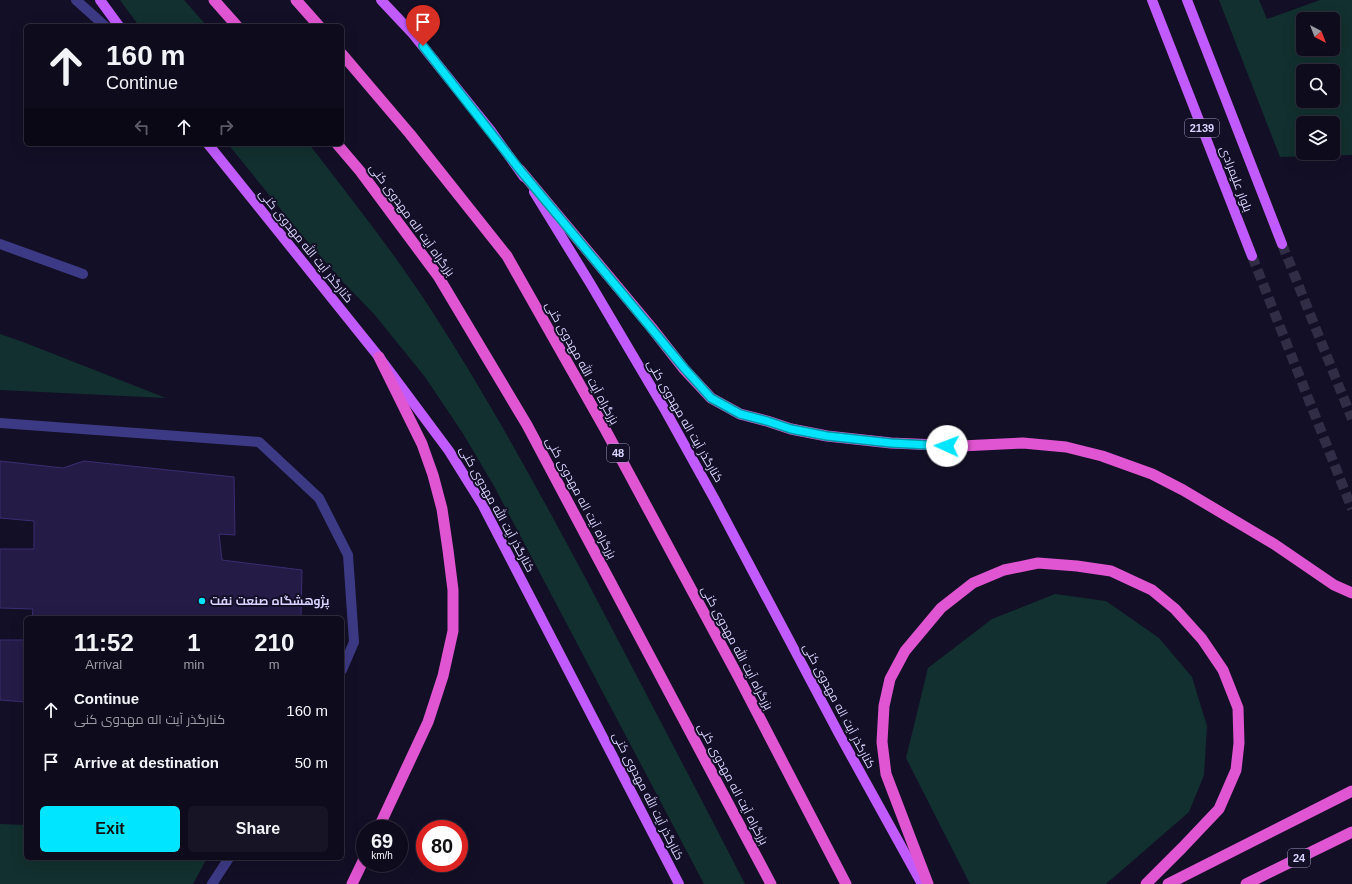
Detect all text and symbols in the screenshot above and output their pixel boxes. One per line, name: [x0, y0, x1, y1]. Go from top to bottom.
pin: [406, 5, 440, 46]
icon: arrive: [412, 11, 434, 33]
north arrow: [1296, 12, 1340, 56]
map controls: [1296, 12, 1340, 160]
icon: ahead: [40, 40, 92, 92]
text: 160 m: [106, 40, 185, 71]
button: search: [1296, 64, 1340, 108]
text: Continue: [106, 73, 178, 93]
icon: left: [131, 116, 153, 138]
icon: ahead: [173, 116, 195, 138]
icon: right: [215, 116, 237, 138]
button: layers: [1296, 116, 1340, 160]
road number: 2139: [1185, 119, 1219, 137]
street label: بلوار علیمرادی: [1217, 144, 1255, 214]
street label: بزرگراه آیت اله مهدوی کنی: [366, 161, 458, 279]
street label: کنارگذر آیت الله مهدوی کنی: [256, 186, 357, 306]
street label: بزرگراه آیت الله مهدوی کنی: [542, 299, 623, 427]
street label: کنارگذر آیت اله مهدوی کنی: [644, 357, 726, 485]
position arrow: [926, 425, 968, 467]
street label: بزرگراه آیت اله مهدوی کنی: [543, 435, 619, 561]
street label: کنارگذر آیت الله مهدوی کنی: [456, 443, 538, 574]
road number: 48: [607, 444, 629, 462]
street label: بزرگراه آیت الله مهدوی کنی: [698, 583, 777, 712]
place label: پژوهشگاه صنعت نفت: [210, 594, 330, 610]
marker: پژوهشگاه صنعت نفت: [197, 596, 207, 606]
text: 11:52: [74, 629, 134, 656]
text: 1: [187, 629, 201, 656]
text: 210: [254, 629, 294, 656]
street label: کنارگذر آیت اله مهدوی کنی: [800, 641, 878, 771]
text: Arrival: [85, 657, 122, 672]
text: min: [184, 657, 204, 672]
text: m: [269, 657, 280, 672]
text: Continue: [74, 690, 139, 707]
icon: ahead: [40, 699, 62, 721]
text: 160 m: [286, 702, 328, 719]
text: کنارگذر آیت اله مهدوی کنی: [74, 712, 225, 727]
street label: بزرگراه آیت اله مهدوی کنی: [695, 721, 771, 847]
street label: کنارگذر آیت الله مهدوی کنی: [610, 729, 687, 862]
icon: arrive: [40, 751, 62, 773]
text: Arrive at destination: [74, 754, 219, 771]
text: 50 m: [295, 754, 328, 771]
button: Exit: [40, 806, 180, 852]
button: Share: [188, 806, 328, 852]
speed limit sign: 80: [416, 820, 468, 872]
text: 69: [371, 830, 393, 852]
road number: 24: [1288, 849, 1310, 867]
text: km/h: [371, 850, 393, 861]

